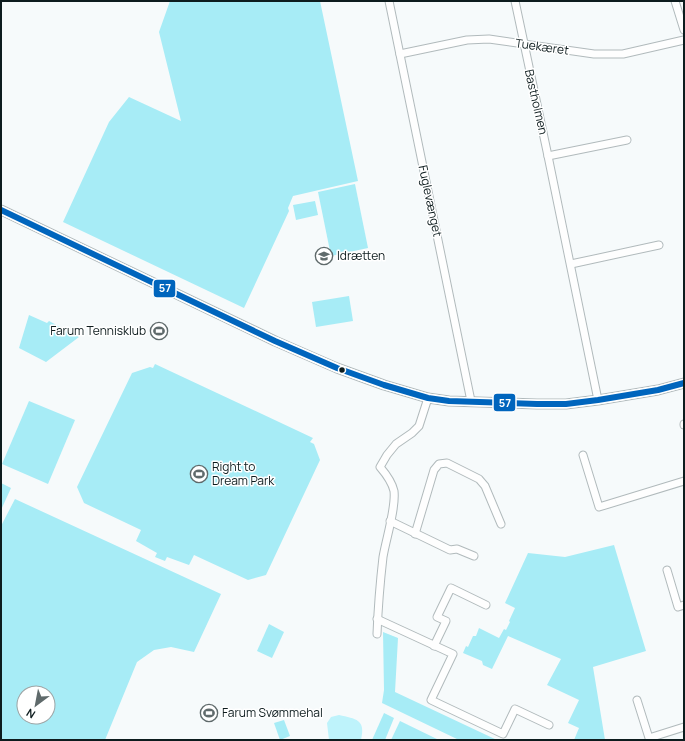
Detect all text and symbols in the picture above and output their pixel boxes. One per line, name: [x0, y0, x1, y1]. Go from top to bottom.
street label: Tuekæret: [514, 34, 570, 59]
street label: Bastholmen: [521, 68, 552, 136]
street label: Fuglevænget: [415, 164, 446, 238]
school or university icon: Idrætten: [314, 246, 334, 266]
place label: Idrætten: [337, 247, 385, 264]
line badge: 57: [153, 279, 176, 298]
text: 57: [159, 280, 171, 295]
sports icon: Farum Tennisklub: [149, 321, 169, 341]
place label: Farum Tennisklub: [50, 322, 146, 339]
unlabelled marker: [337, 365, 347, 375]
line badge: 57: [493, 393, 516, 412]
text: 57: [499, 395, 511, 410]
place label: Right to Dream Park: [212, 458, 275, 489]
sports icon: Right to Dream Park: [189, 464, 209, 484]
north arrow: [16, 685, 56, 725]
sports icon: Farum Svømmehal: [199, 703, 219, 723]
place label: Farum Svømmehal: [222, 704, 323, 721]
text: N: [23, 705, 38, 722]

